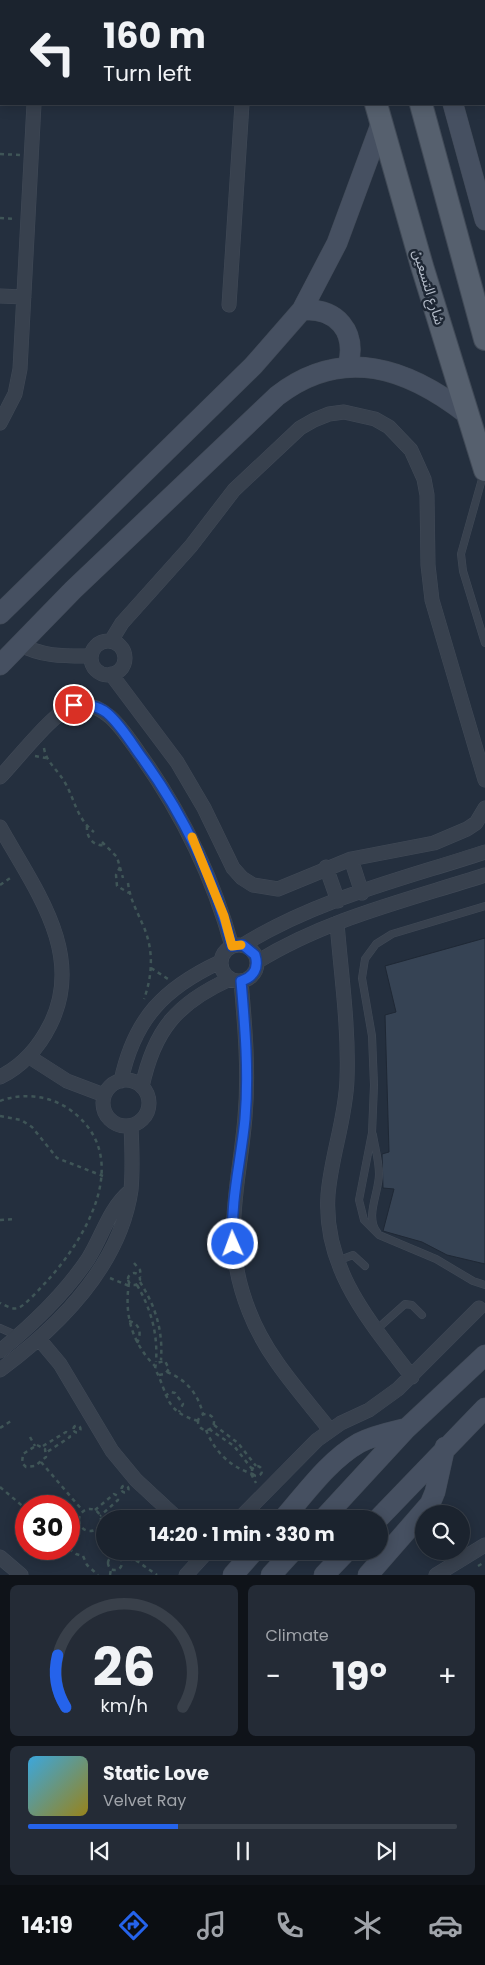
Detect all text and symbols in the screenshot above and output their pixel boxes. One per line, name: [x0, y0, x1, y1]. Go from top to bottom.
text: 160 m: [103, 11, 206, 60]
icon: left: [20, 20, 85, 85]
text: Turn left: [103, 58, 191, 89]
street label: شارع التسعين: [407, 247, 450, 327]
pin: [53, 684, 95, 726]
icon: arrive: [60, 691, 88, 719]
position arrow: [206, 1217, 258, 1269]
speed limit sign: 30: [15, 1495, 80, 1560]
map controls: [415, 1505, 470, 1560]
button: search: [415, 1505, 470, 1560]
text: 14:20 · 1 min · 330 m: [149, 1521, 335, 1548]
text: Climate: [266, 1624, 329, 1647]
text: 26: [92, 1631, 155, 1704]
text: 19°: [332, 1650, 387, 1703]
text: −: [266, 1657, 281, 1696]
text: +: [438, 1657, 457, 1696]
text: km/h: [100, 1693, 148, 1718]
text: Static Love: [103, 1760, 209, 1787]
text: Velvet Ray: [103, 1789, 186, 1812]
icon: previous: [86, 1837, 114, 1865]
icon: pause: [229, 1837, 257, 1865]
icon: next: [372, 1837, 400, 1865]
icon: directions: [116, 1908, 151, 1943]
icon: music: [194, 1908, 229, 1943]
icon: phone: [272, 1908, 307, 1943]
icon: climate: [350, 1908, 385, 1943]
icon: car: [428, 1908, 463, 1943]
text: 14:19: [22, 1910, 73, 1941]

